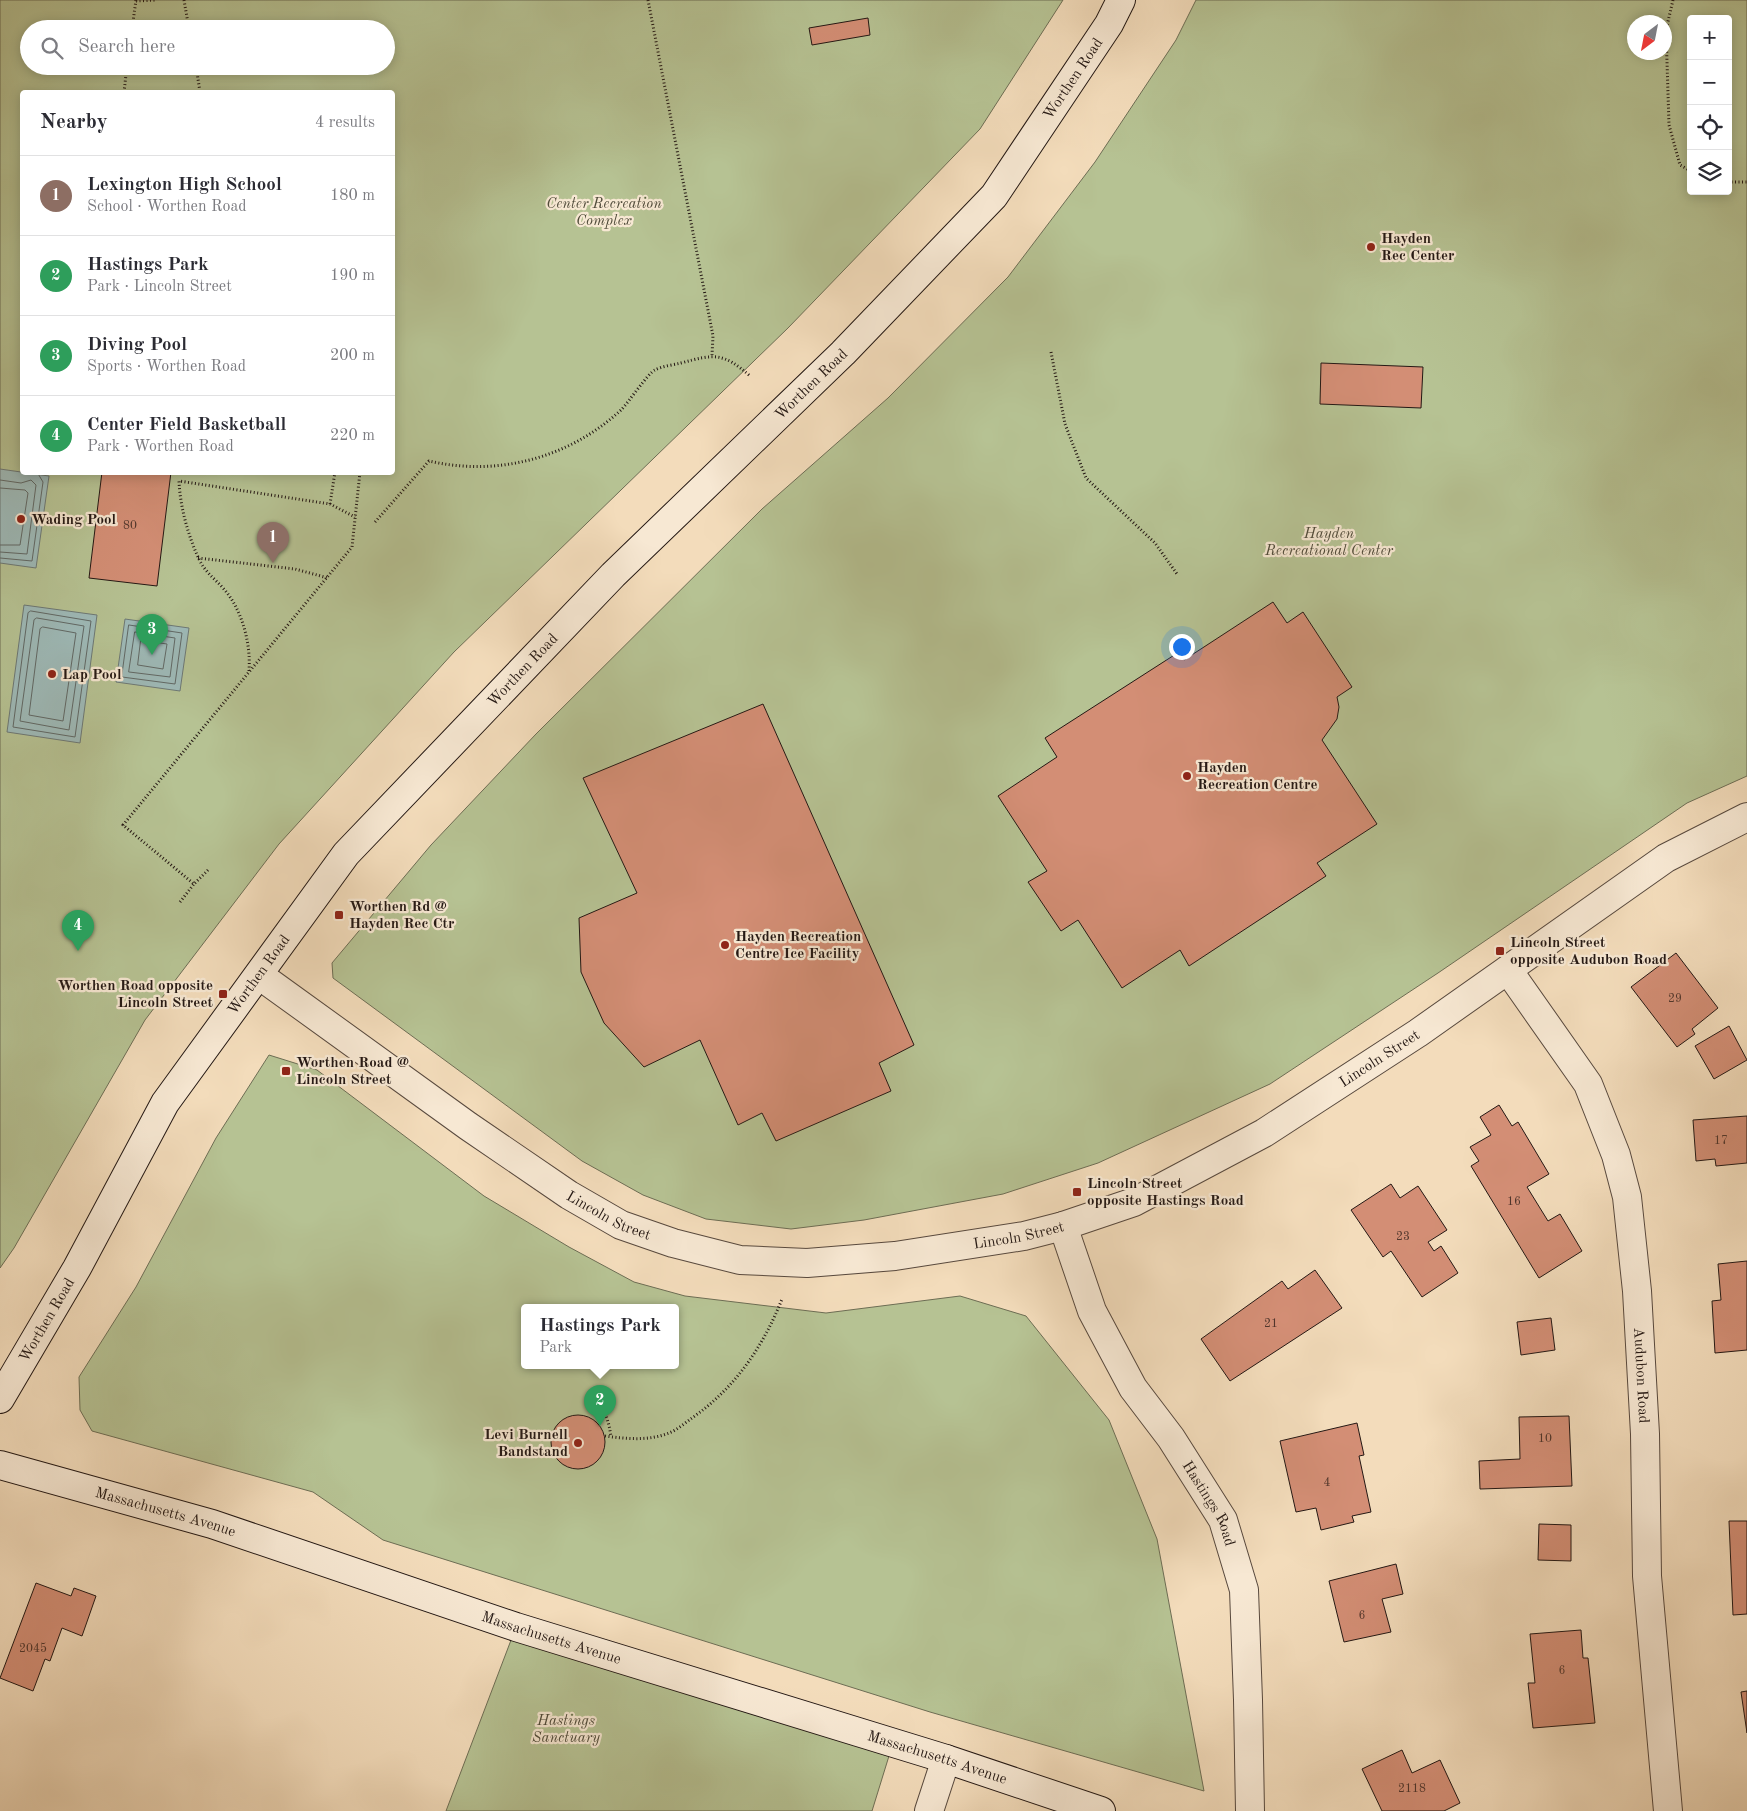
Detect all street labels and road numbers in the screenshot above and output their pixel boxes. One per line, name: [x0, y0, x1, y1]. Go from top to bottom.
street label: Worthen Road: [1041, 36, 1106, 123]
street label: Worthen Road: [773, 347, 851, 423]
street label: Worthen Road: [486, 631, 562, 710]
street label: Worthen Road: [226, 933, 294, 1018]
street label: Lincoln Street: [1337, 1028, 1423, 1091]
street label: Lincoln Street: [563, 1189, 652, 1244]
street label: Lincoln Street: [972, 1220, 1066, 1253]
street label: Worthen Road: [18, 1276, 78, 1365]
street label: Audubon Road: [1630, 1327, 1650, 1424]
street label: Hastings Road: [1179, 1459, 1236, 1548]
street label: Massachusetts Avenue: [93, 1486, 237, 1540]
street label: Massachusetts Avenue: [479, 1610, 623, 1668]
street label: Massachusetts Avenue: [865, 1729, 1009, 1788]

